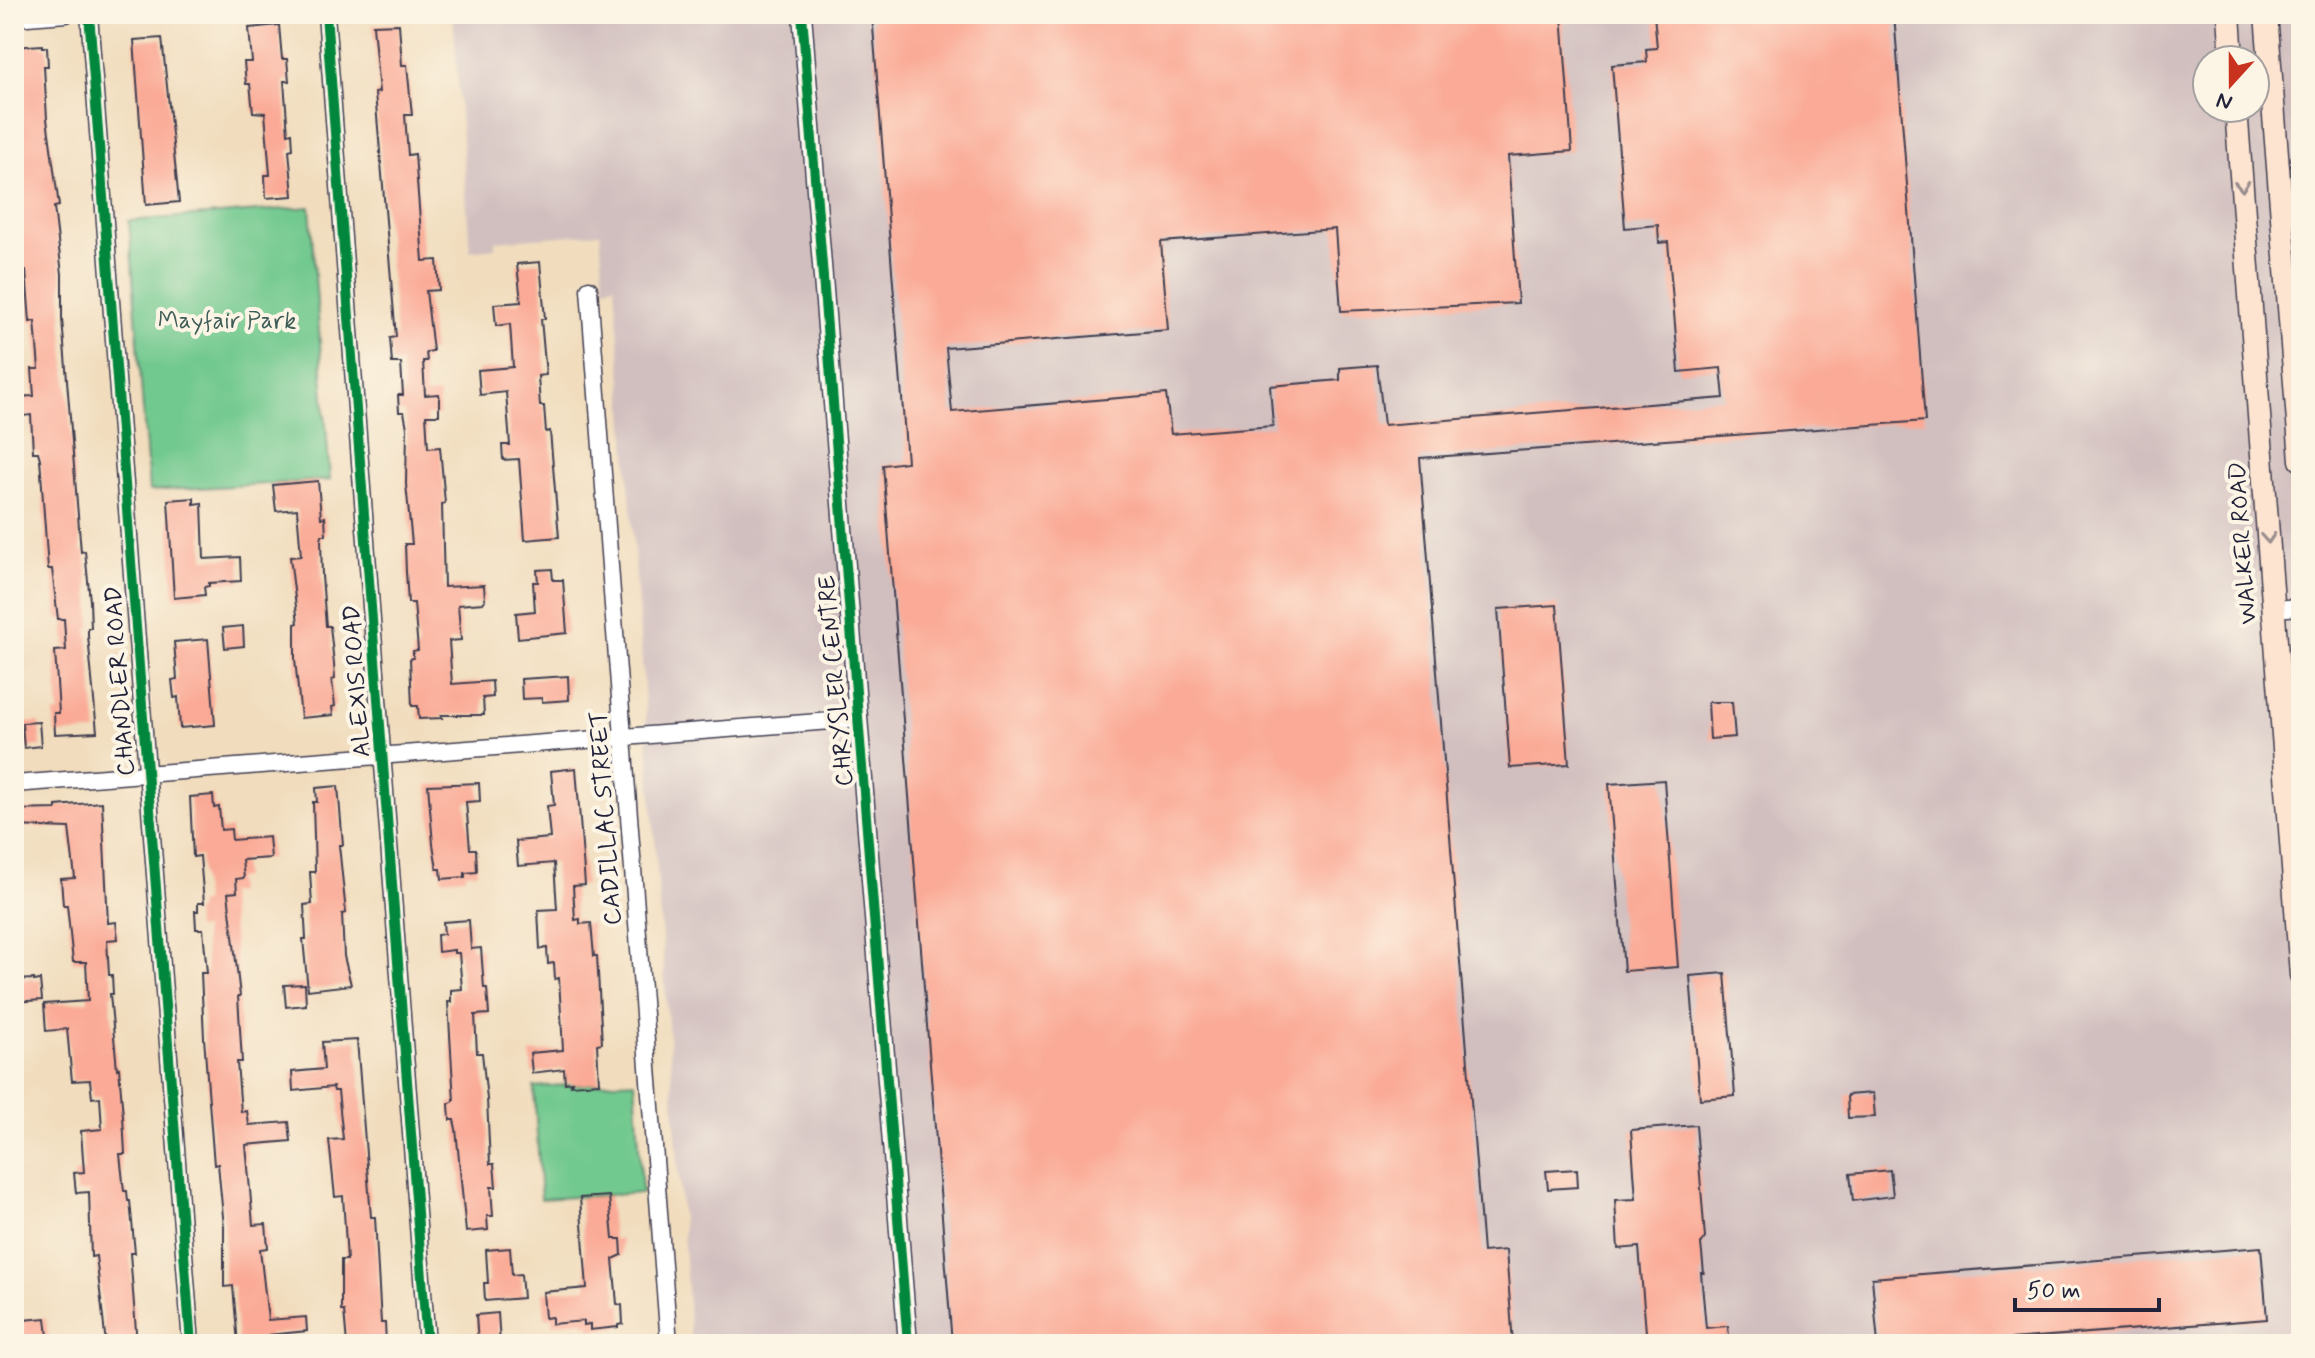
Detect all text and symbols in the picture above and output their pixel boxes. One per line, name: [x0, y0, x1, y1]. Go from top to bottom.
north arrow: [2191, 44, 2271, 124]
text: N: [2213, 85, 2236, 117]
one-way arrow: [2233, 180, 2250, 193]
park label: Mayfair Park: [158, 306, 296, 337]
street label: WALKER ROAD: [2222, 461, 2265, 625]
one-way arrow: [2259, 532, 2276, 545]
street label: CHRYSLER CENTRE: [812, 574, 861, 788]
street label: CHANDLER ROAD: [98, 585, 143, 777]
street label: ALEXIS ROAD: [337, 604, 378, 758]
street label: CADILLAC STREET: [584, 709, 629, 926]
scale bar: [2015, 1262, 2159, 1312]
text: 50 m: [2027, 1276, 2081, 1307]

